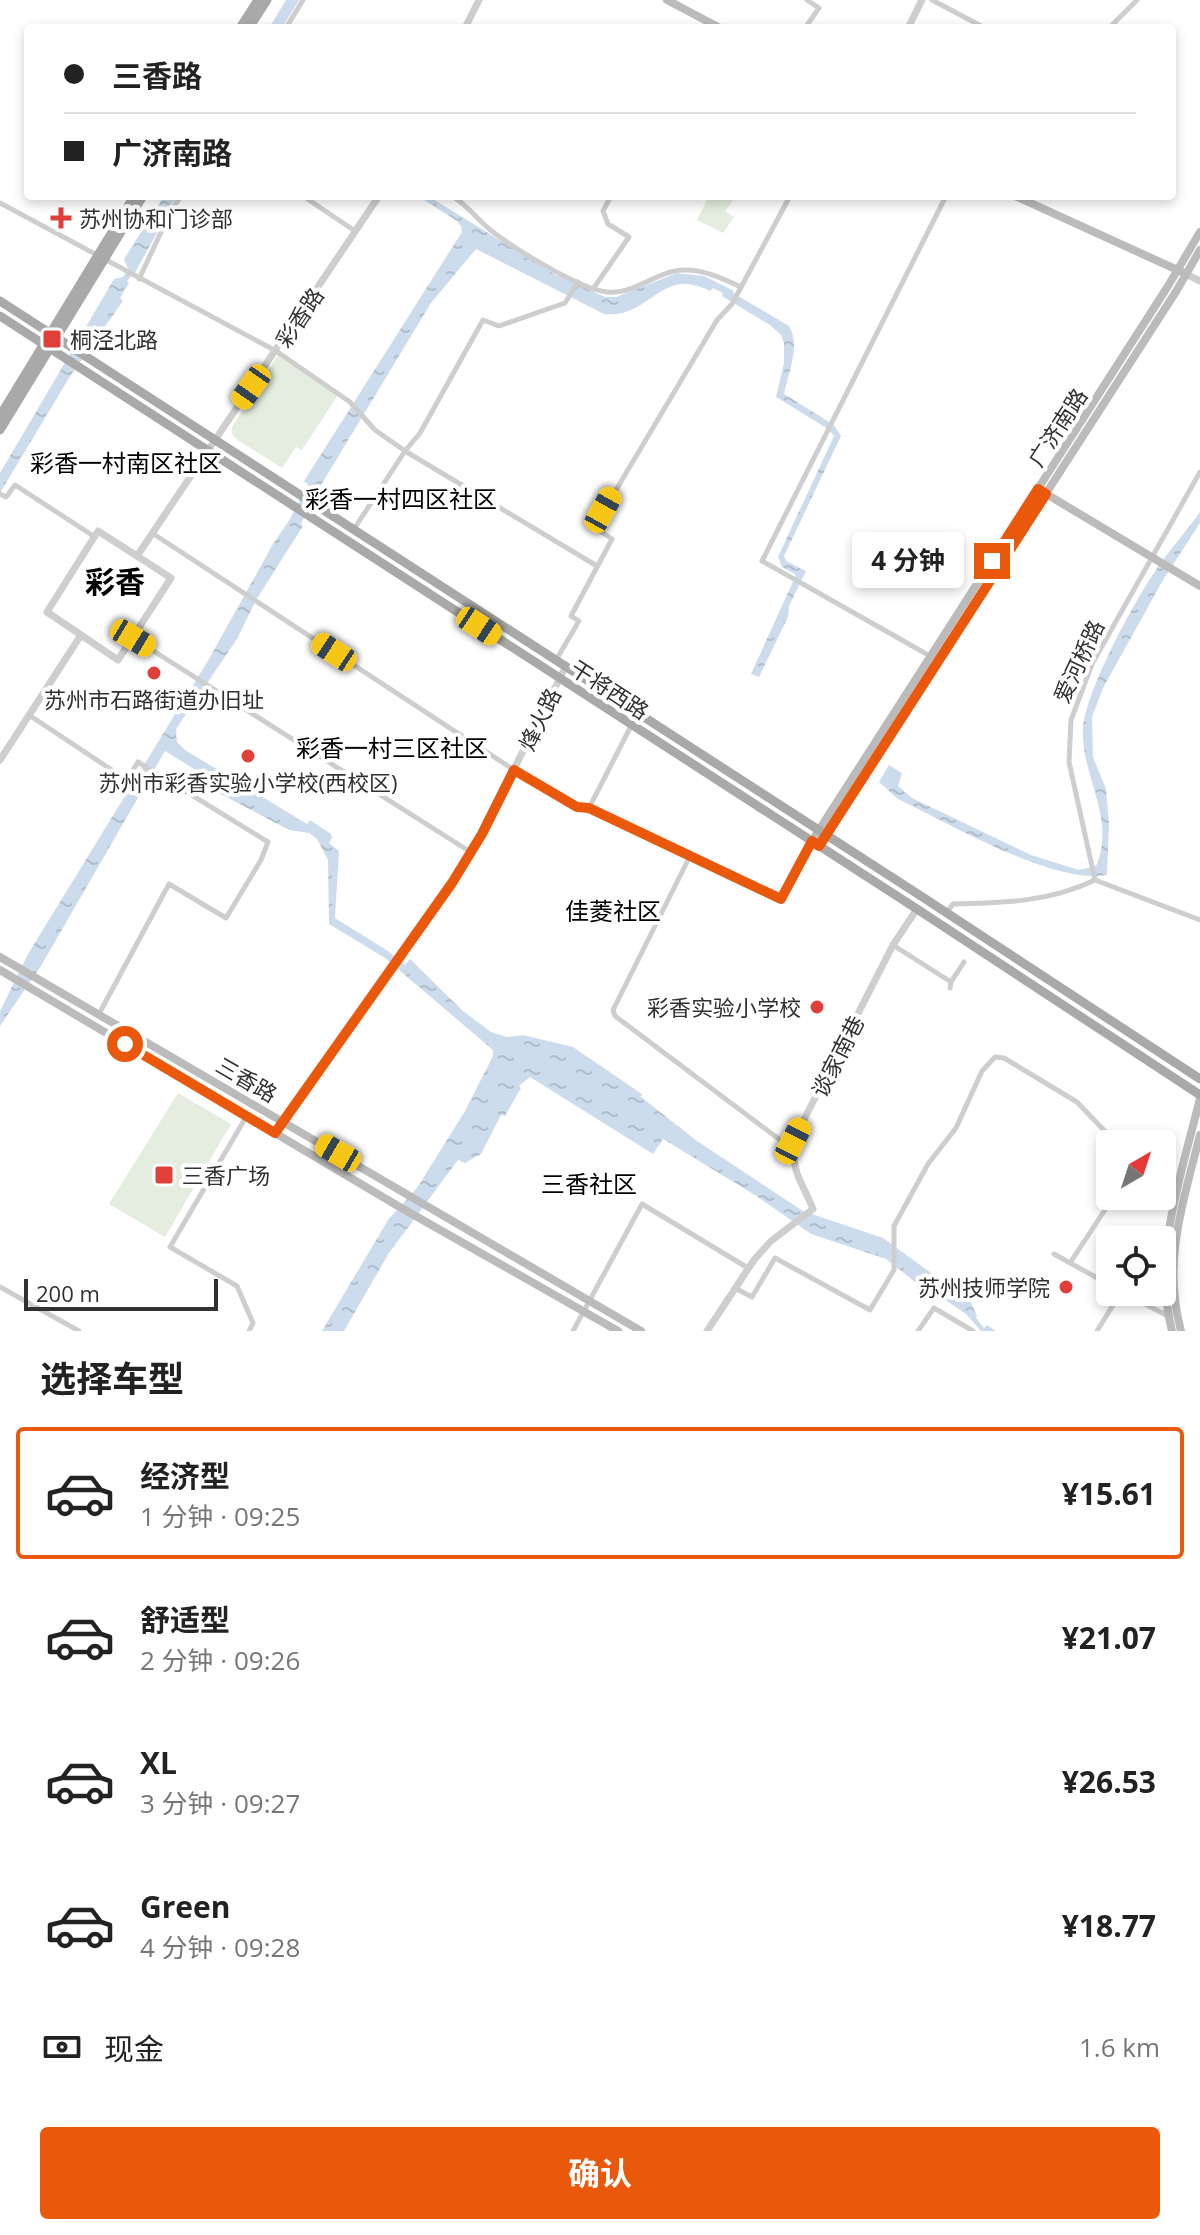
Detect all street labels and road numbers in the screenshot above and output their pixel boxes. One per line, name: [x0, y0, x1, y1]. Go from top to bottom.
street label: 彩香路: [268, 281, 330, 353]
street label: 广济南路: [1020, 382, 1094, 472]
street label: 爱河桥路: [1046, 615, 1110, 707]
street label: 干将西路: [565, 652, 655, 726]
street label: 烽火路: [511, 683, 567, 755]
street label: 谈家南巷: [804, 1010, 870, 1102]
street label: 三香路: [211, 1050, 283, 1108]

